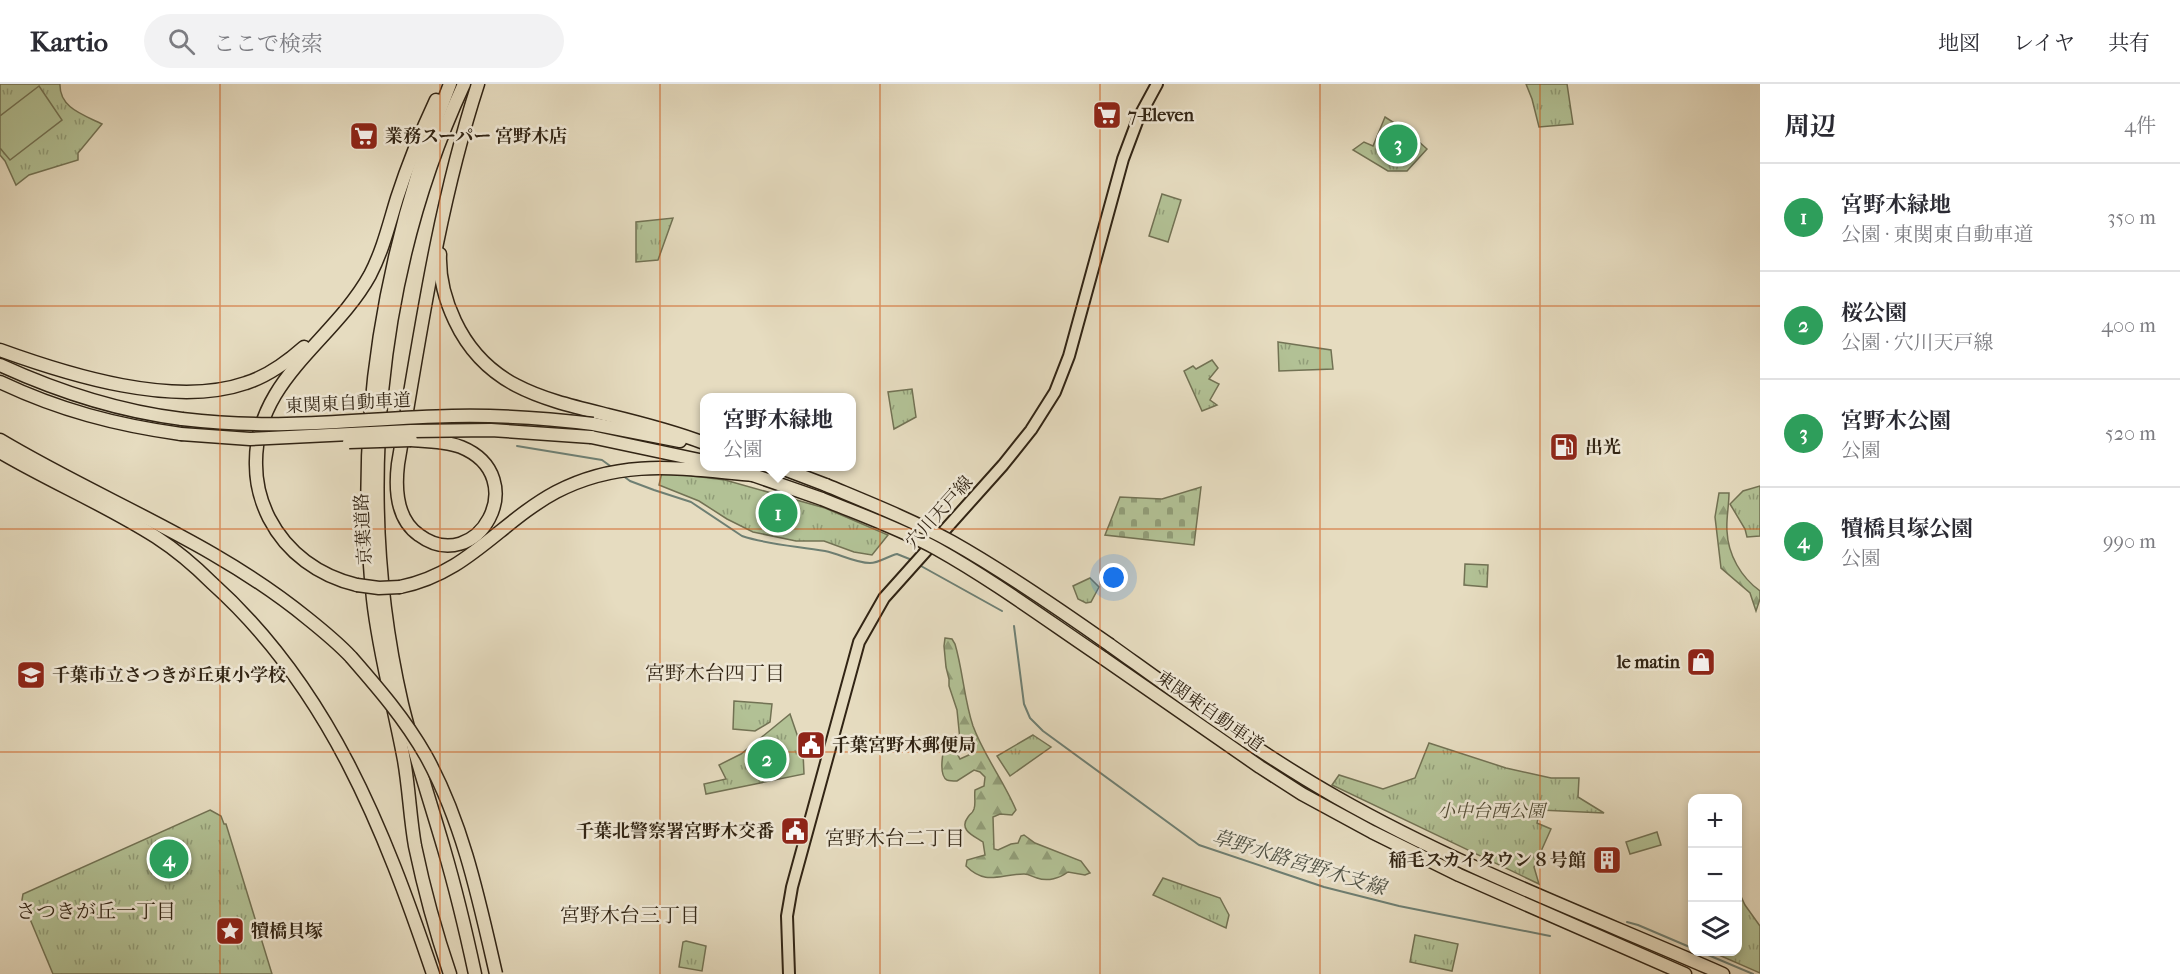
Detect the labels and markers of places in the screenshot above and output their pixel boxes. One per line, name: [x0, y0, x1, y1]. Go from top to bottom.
supermarket icon: 7-Eleven: [1091, 99, 1123, 131]
place label: 7-Eleven: [1127, 105, 1194, 126]
supermarket icon: 業務スーパー 宮野木店: [348, 120, 380, 152]
pin: 3: [1378, 122, 1418, 166]
place label: 業務スーパー 宮野木店: [385, 126, 567, 147]
fuel station icon: 出光: [1548, 431, 1580, 463]
place label: 出光: [1585, 437, 1621, 458]
pin: 1: [758, 490, 798, 536]
shop icon: le matin: [1685, 646, 1717, 678]
place label: le matin: [1616, 652, 1681, 673]
school or university icon: 千葉市立さつきが丘東小学校: [15, 659, 47, 691]
place label: 千葉市立さつきが丘東小学校: [52, 665, 286, 686]
public building icon: 千葉宮野木郵便局: [795, 729, 827, 761]
place label: 千葉宮野木郵便局: [832, 735, 976, 756]
pin: 2: [748, 736, 786, 782]
public building icon: 千葉北警察署宮野木交番: [779, 815, 811, 847]
place label: 千葉北警察署宮野木交番: [576, 821, 774, 842]
pin: 4: [150, 836, 188, 882]
building icon: 稲毛スカイタウン８号館: [1591, 844, 1623, 876]
place label: 稲毛スカイタウン８号館: [1389, 850, 1586, 871]
place icon: 犢橋貝塚: [214, 915, 246, 947]
place label: 犢橋貝塚: [251, 921, 323, 942]

